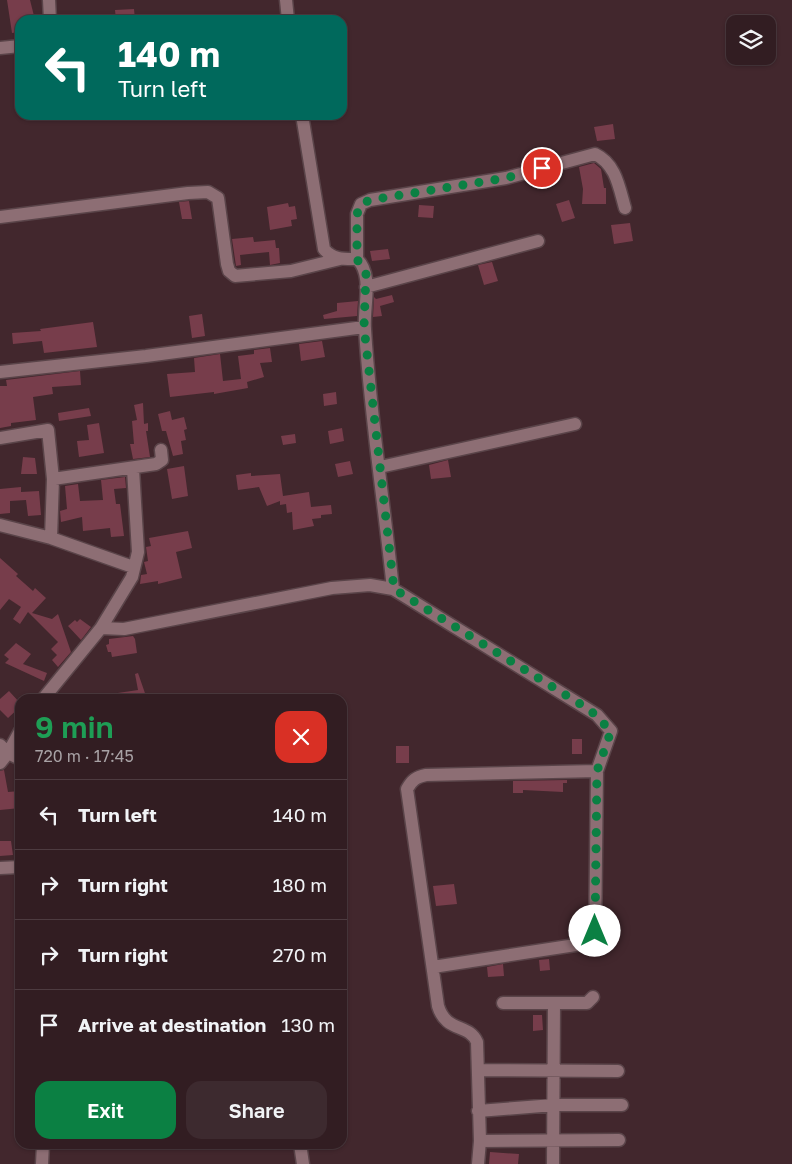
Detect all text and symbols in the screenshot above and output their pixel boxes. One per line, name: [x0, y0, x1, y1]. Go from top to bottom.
map controls: [726, 15, 776, 65]
button: layers: [726, 15, 776, 65]
text: 140 m: [118, 33, 220, 75]
icon: left: [35, 35, 100, 100]
text: Turn left: [118, 75, 207, 102]
pin: [521, 147, 563, 189]
icon: arrive: [528, 154, 556, 182]
text: 9 min: [35, 709, 114, 745]
button: close: [275, 711, 327, 763]
text: 720 m · 17:45: [35, 746, 134, 766]
icon: left: [35, 801, 63, 829]
text: Turn left: [78, 803, 157, 826]
text: 140 m: [273, 803, 327, 826]
icon: right: [35, 871, 63, 899]
text: Turn right: [78, 873, 168, 896]
text: 180 m: [273, 873, 327, 896]
position arrow: [568, 904, 620, 956]
icon: right: [35, 941, 63, 969]
text: Turn right: [78, 943, 168, 966]
text: 270 m: [273, 943, 327, 966]
icon: arrive: [35, 1011, 63, 1039]
text: Arrive at destination: [78, 1013, 266, 1036]
text: 130 m: [281, 1013, 335, 1036]
button: Exit: [35, 1081, 176, 1139]
button: Share: [186, 1081, 327, 1139]

